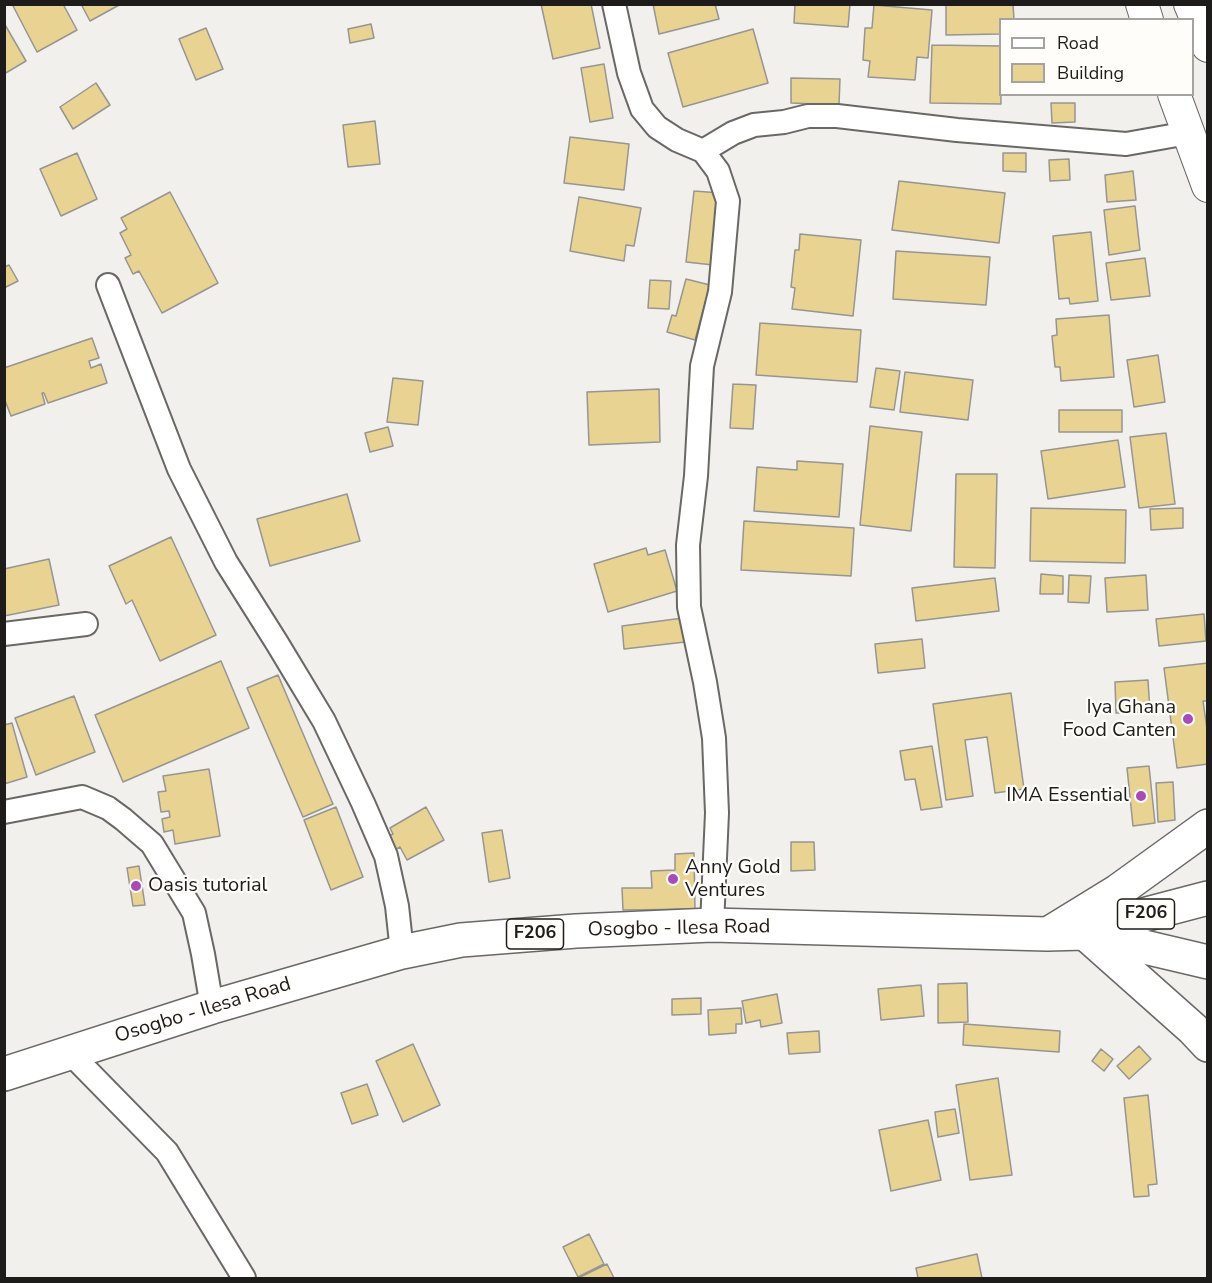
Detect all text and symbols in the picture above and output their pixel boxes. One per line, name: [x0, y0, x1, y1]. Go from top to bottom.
legend: [999, 18, 1194, 96]
text: Road: [1057, 31, 1099, 55]
text: Building: [1057, 61, 1124, 85]
place label: Iya Ghana Food Canten: [1062, 696, 1176, 743]
marker: Iya Ghana Food Canten: [1181, 712, 1195, 726]
place label: IMA Essential: [1006, 784, 1129, 808]
marker: IMA Essential: [1134, 789, 1148, 803]
place label: Anny Gold Ventures: [685, 856, 781, 903]
marker: Anny Gold Ventures: [666, 872, 680, 886]
place label: Oasis tutorial: [148, 874, 268, 898]
marker: Oasis tutorial: [129, 879, 143, 893]
road number: F206: [1118, 899, 1174, 929]
street label: Osogbo - Ilesa Road: [587, 915, 771, 943]
road number: F206: [506, 919, 564, 949]
street label: Osogbo - Ilesa Road: [112, 973, 294, 1049]

